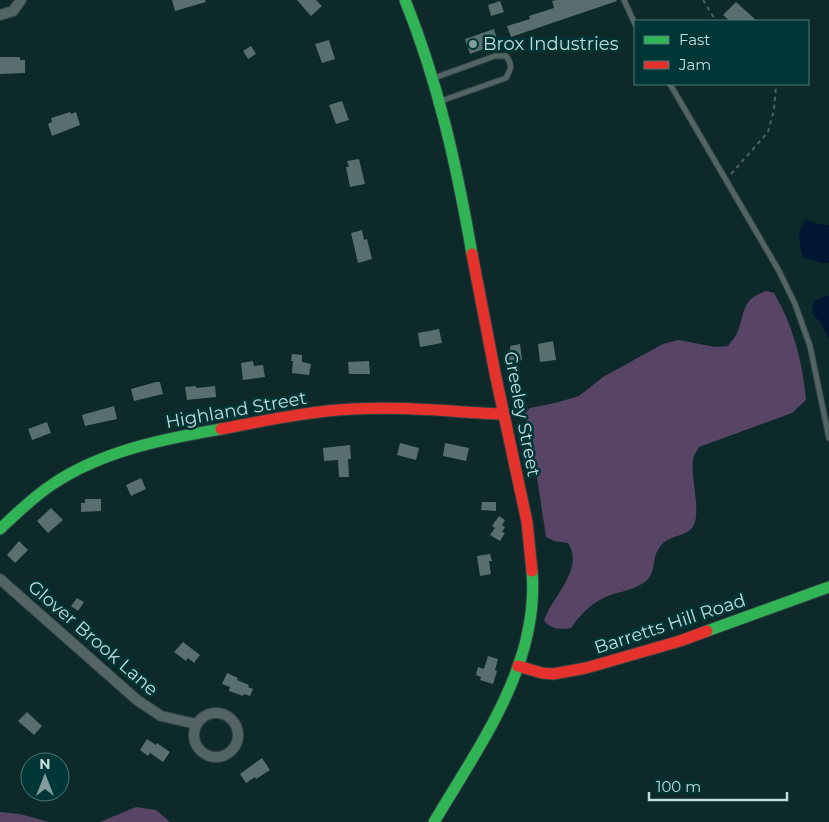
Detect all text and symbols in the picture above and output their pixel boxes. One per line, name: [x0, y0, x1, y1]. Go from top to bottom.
legend: [634, 20, 809, 85]
text: Fast: [679, 30, 710, 49]
place label: Brox Industries: [483, 33, 619, 55]
marker: Brox Industries: [467, 38, 479, 50]
text: Jam: [678, 55, 711, 74]
street label: Greeley Street: [499, 349, 545, 479]
street label: Highland Street: [164, 387, 308, 433]
street label: Glover Brook Lane: [24, 576, 163, 700]
street label: Barretts Hill Road: [591, 589, 749, 659]
north arrow: [20, 752, 70, 802]
text: N: [39, 755, 51, 773]
scale bar: [649, 770, 786, 802]
text: 100 m: [656, 777, 701, 796]

